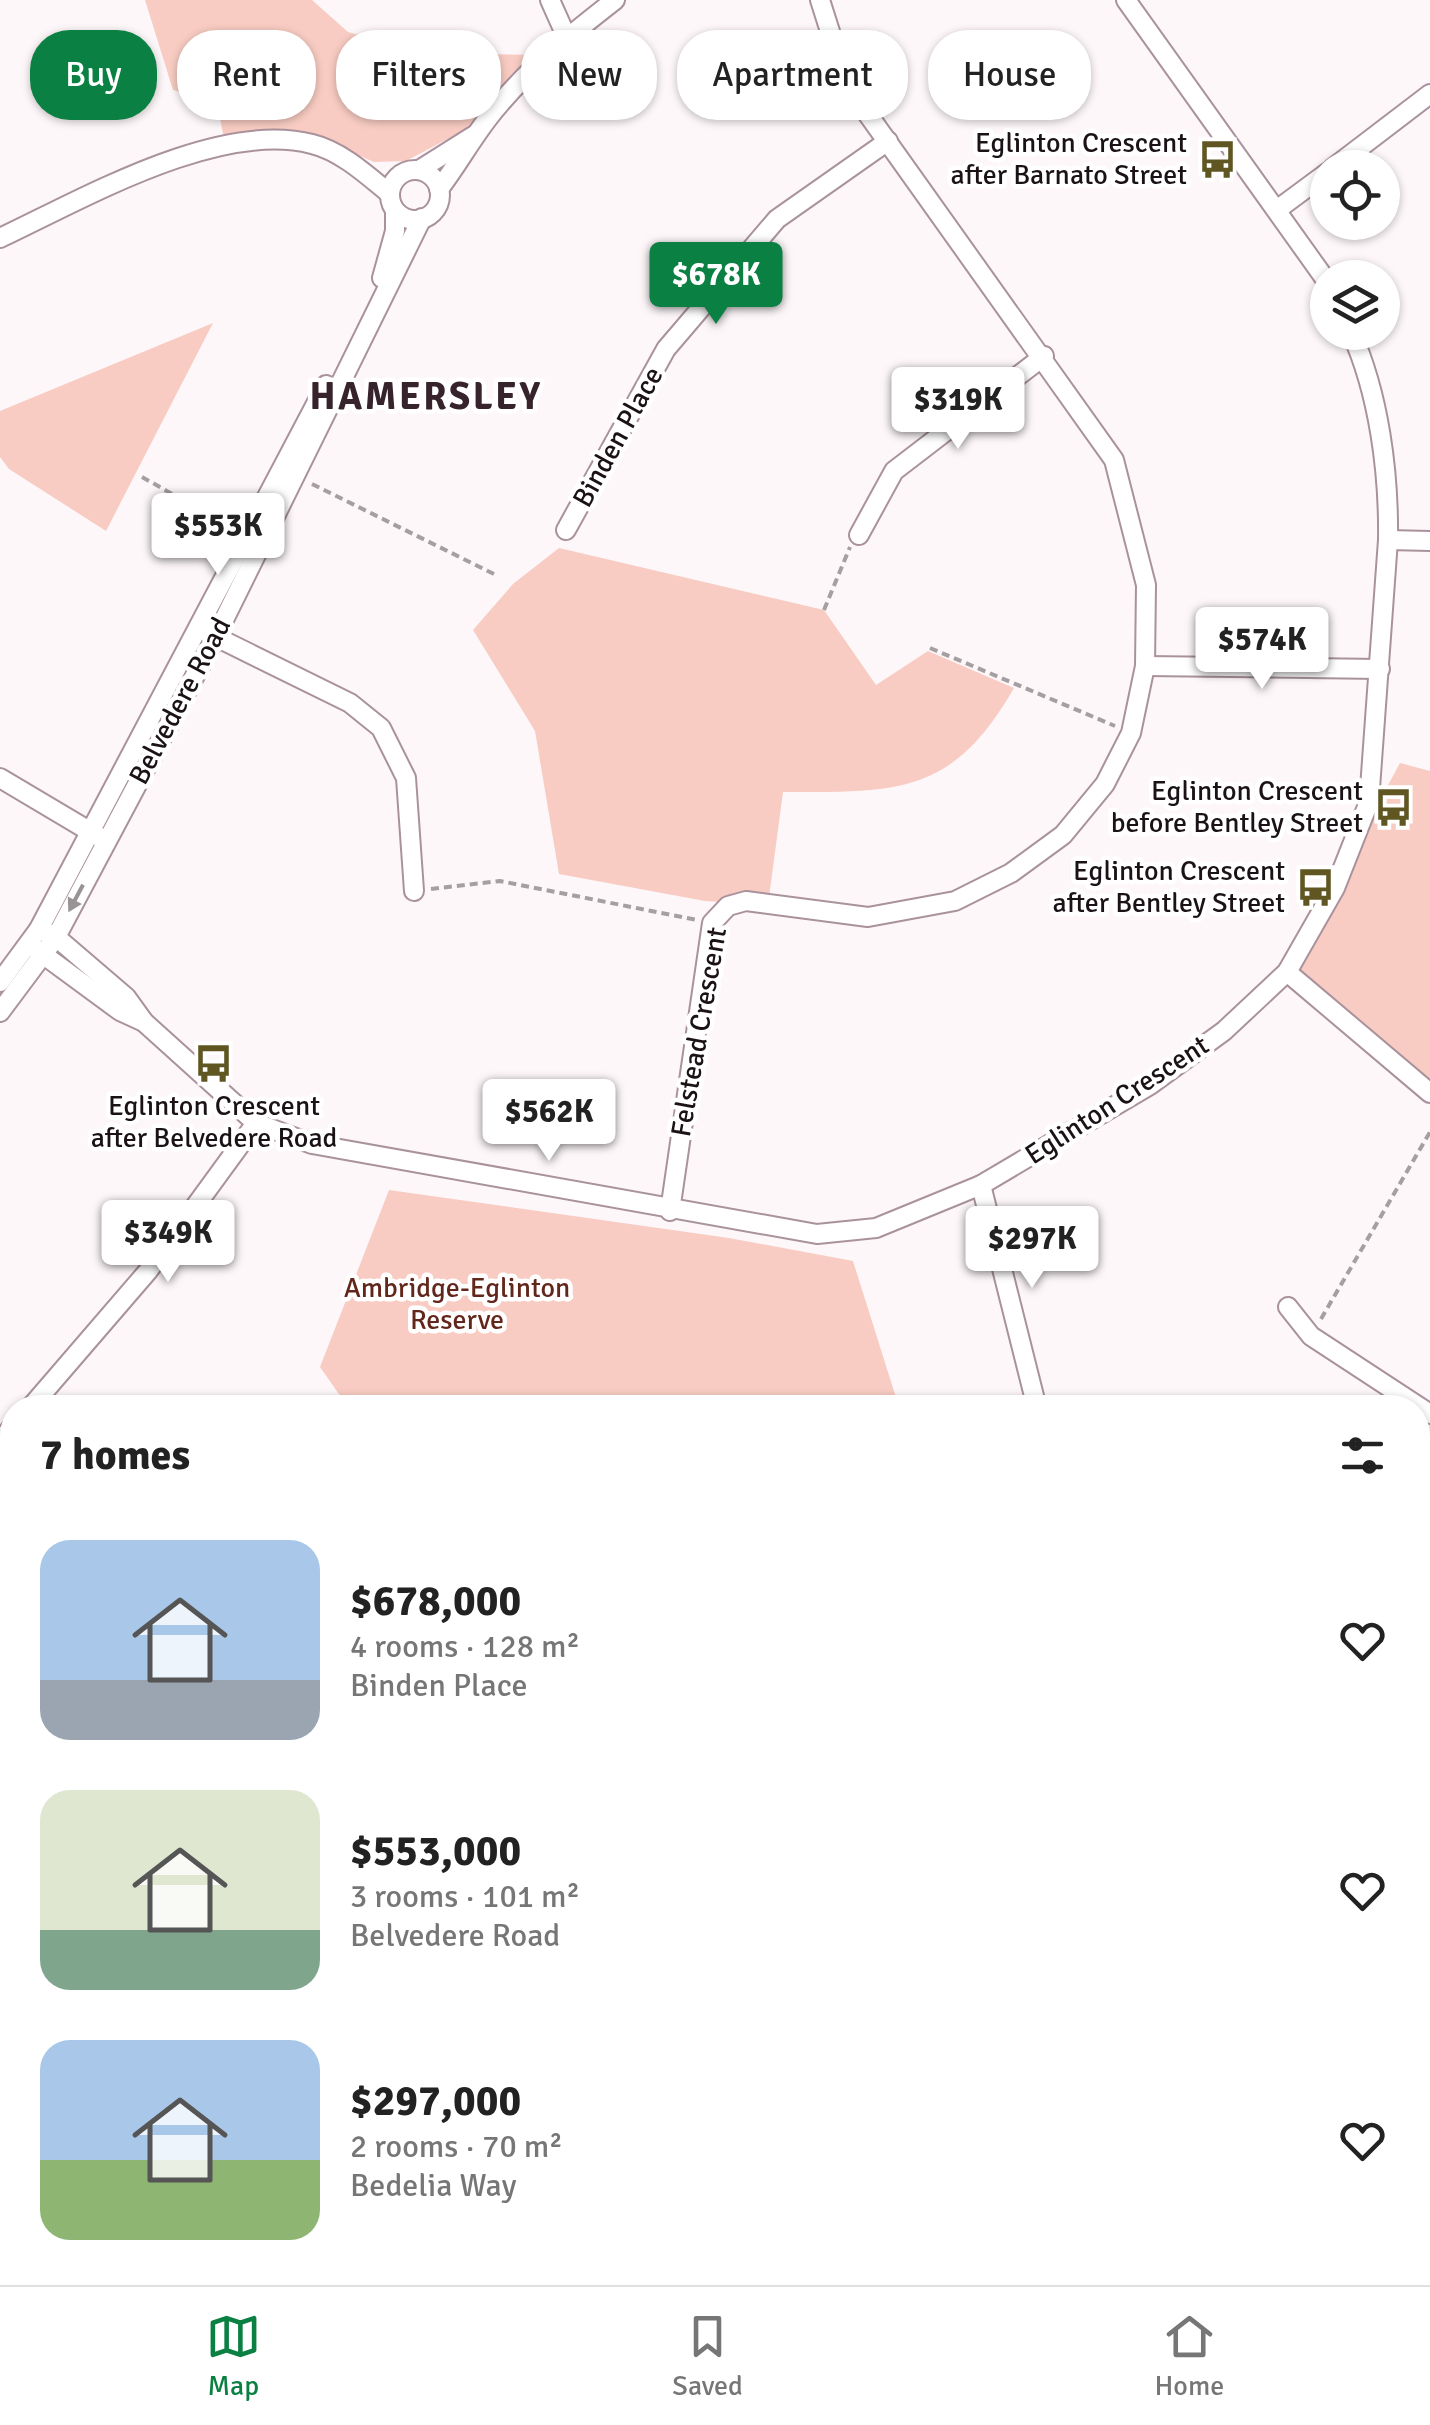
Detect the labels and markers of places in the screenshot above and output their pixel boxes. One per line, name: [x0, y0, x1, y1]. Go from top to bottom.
place label: Eglinton Crescent after Barnato Street: [950, 126, 1187, 192]
bus stop icon: Eglinton Crescent after Barnato Street: [1196, 138, 1238, 180]
pin: $678K: [646, 242, 786, 327]
pin: $319K: [888, 367, 1028, 452]
pin: $553K: [148, 493, 288, 578]
pin: $574K: [1192, 607, 1332, 692]
place label: Eglinton Crescent before Bentley Street: [1111, 774, 1363, 840]
bus stop icon: Eglinton Crescent before Bentley Street: [1372, 786, 1414, 828]
place label: Eglinton Crescent after Bentley Street: [1052, 854, 1285, 920]
bus stop icon: Eglinton Crescent after Bentley Street: [1294, 866, 1336, 908]
bus stop icon: Eglinton Crescent after Belvedere Road: [193, 1042, 235, 1084]
pin: $562K: [479, 1079, 619, 1164]
place label: Eglinton Crescent after Belvedere Road: [91, 1089, 337, 1155]
pin: $349K: [98, 1200, 238, 1285]
pin: $297K: [962, 1206, 1102, 1291]

